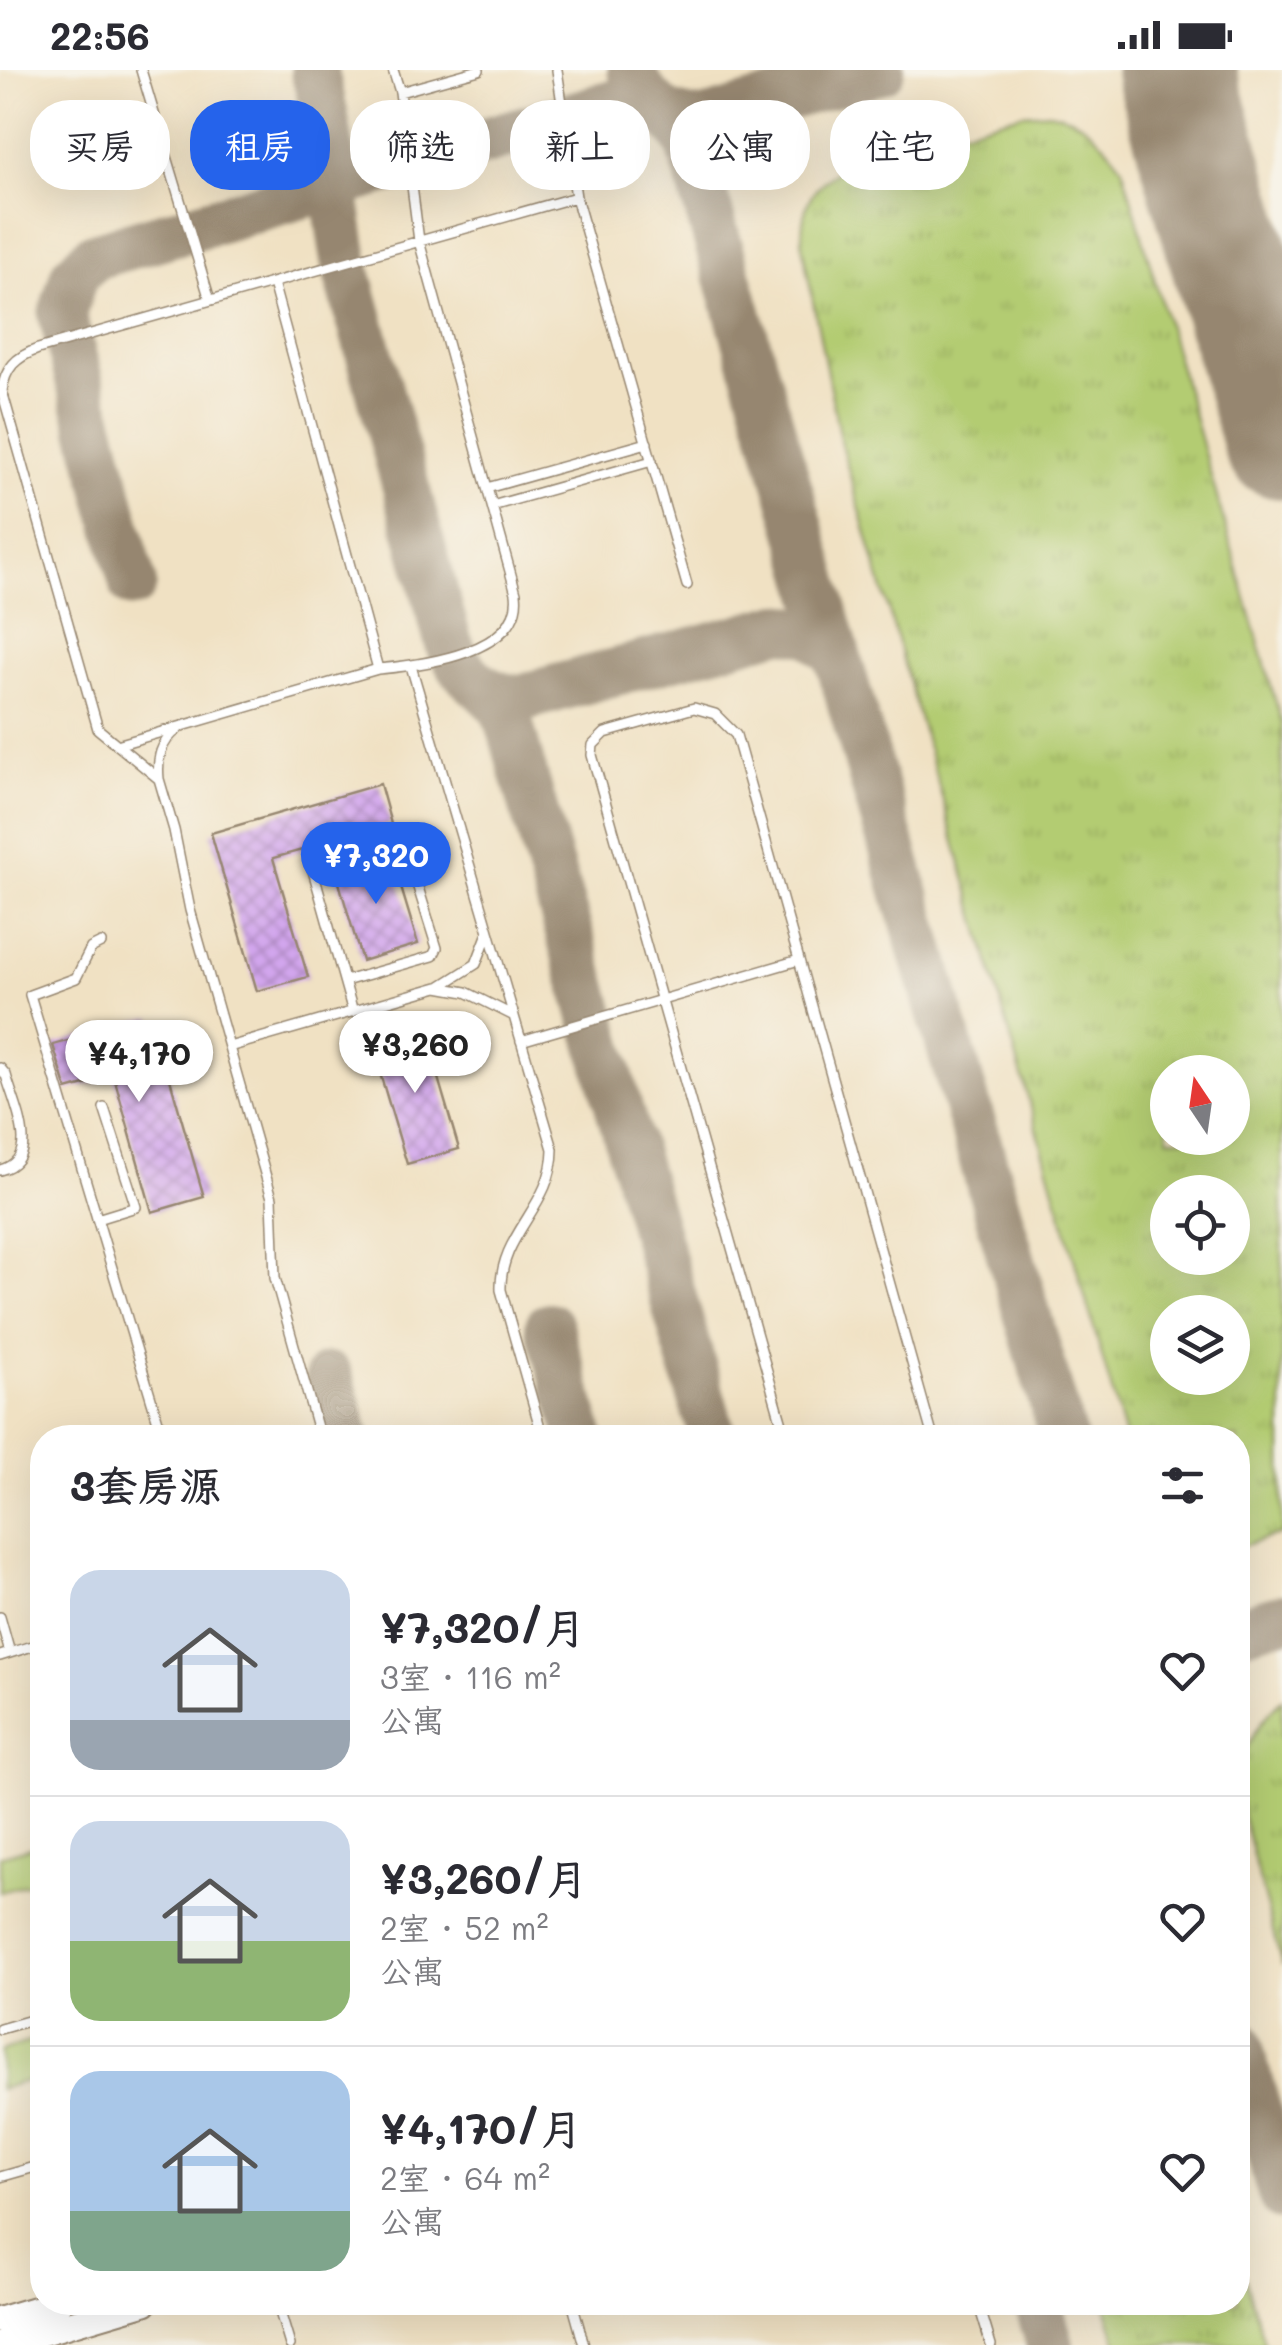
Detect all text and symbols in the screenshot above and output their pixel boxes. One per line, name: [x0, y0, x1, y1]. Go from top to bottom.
text: 22:56: [50, 10, 150, 60]
chip: 买房: [30, 100, 170, 190]
chip: 租房: [190, 100, 330, 190]
chip: 筛选: [350, 100, 490, 190]
chip: 新上: [510, 100, 650, 190]
chip: 公寓: [670, 100, 810, 190]
chip: 住宅: [830, 100, 970, 190]
pin: ¥7,320: [295, 822, 457, 907]
text: ¥7,320: [323, 833, 429, 875]
pin: ¥3,260: [334, 1011, 496, 1096]
pin: ¥4,170: [58, 1020, 220, 1105]
text: ¥3,260: [361, 1022, 469, 1064]
text: ¥4,170: [87, 1031, 191, 1073]
north arrow: [1150, 1055, 1250, 1155]
map controls: [1150, 1055, 1250, 1395]
button: locate: [1150, 1175, 1250, 1275]
button: layers: [1150, 1295, 1250, 1395]
text: 3套房源: [70, 1457, 221, 1512]
icon: filters: [1155, 1458, 1210, 1513]
text: ¥7,320/月: [380, 1599, 586, 1654]
icon: home: [150, 1610, 270, 1730]
icon: heart: [1155, 1643, 1210, 1698]
text: 3室 · 116 m²: [380, 1655, 561, 1697]
text: 公寓: [380, 1698, 444, 1740]
text: ¥3,260/月: [380, 1850, 588, 1905]
icon: home: [150, 1861, 270, 1981]
icon: heart: [1155, 1894, 1210, 1949]
text: 2室 · 52 m²: [380, 1906, 549, 1948]
text: 公寓: [380, 1949, 444, 1991]
text: ¥4,170/月: [380, 2100, 583, 2155]
icon: home: [150, 2111, 270, 2231]
icon: heart: [1155, 2144, 1210, 2199]
text: 2室 · 64 m²: [380, 2156, 550, 2198]
text: 公寓: [380, 2199, 444, 2241]

